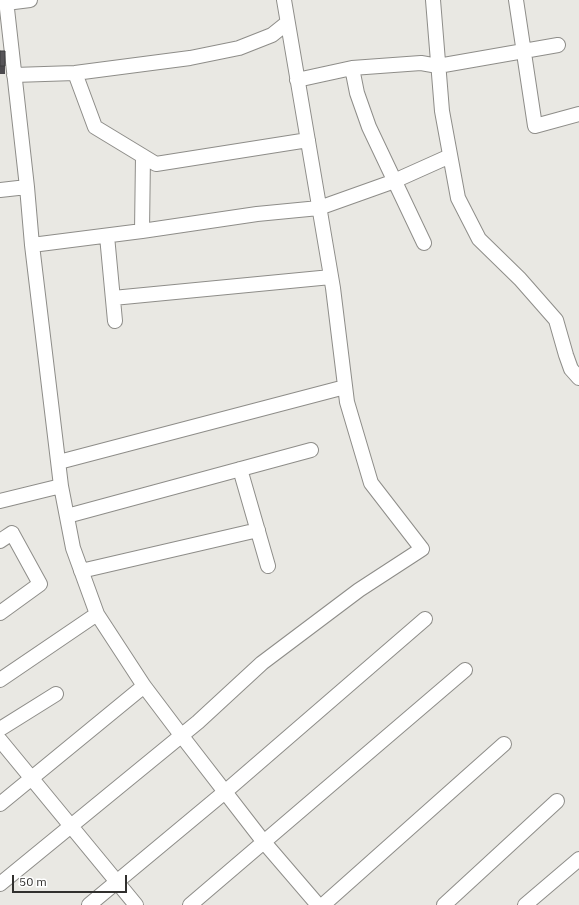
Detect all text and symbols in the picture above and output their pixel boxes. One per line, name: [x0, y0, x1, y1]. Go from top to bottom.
scale bar: [14, 867, 129, 893]
text: 50 m: [19, 874, 47, 889]

